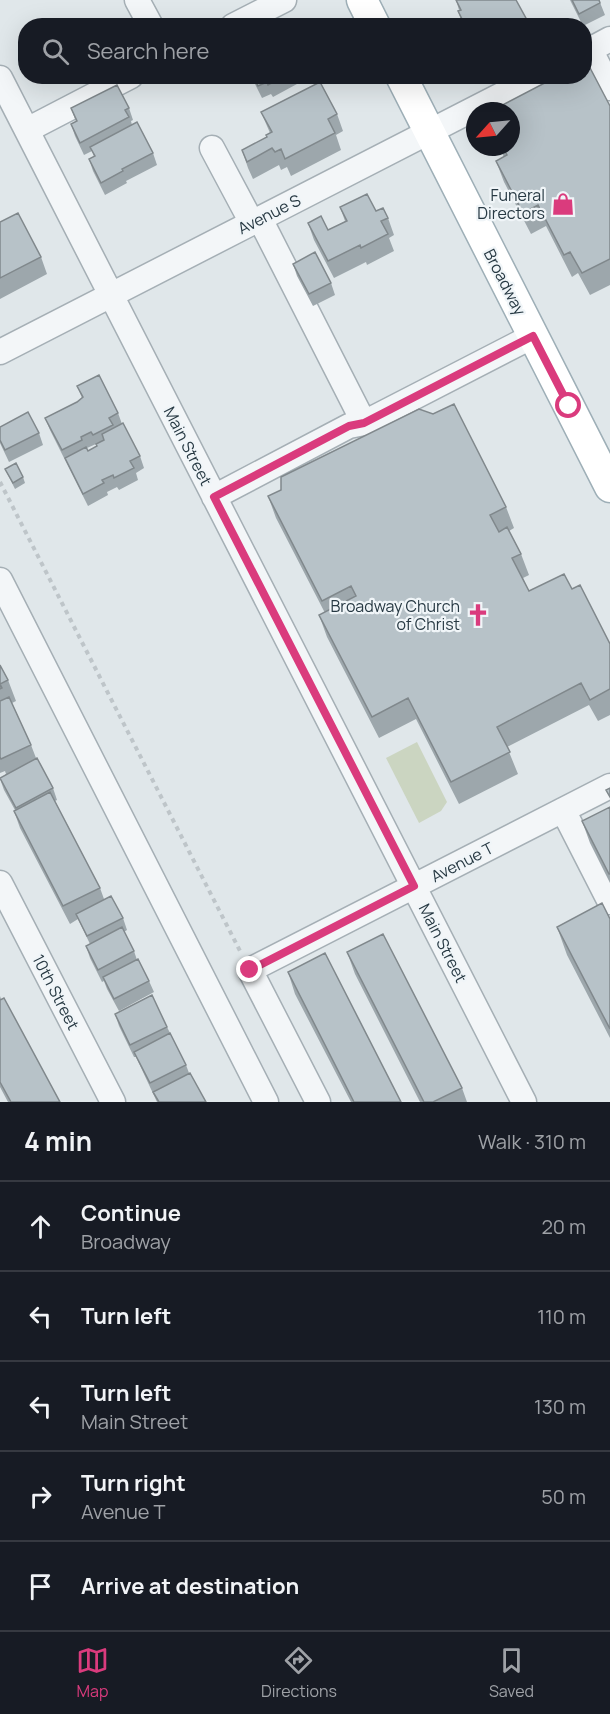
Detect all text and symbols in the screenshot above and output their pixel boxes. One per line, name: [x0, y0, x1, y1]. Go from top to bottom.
search box: [18, 18, 592, 84]
icon: search: [39, 35, 72, 68]
text: Search here: [87, 36, 209, 66]
north arrow: [466, 102, 520, 156]
place label: Funeral Directors: [477, 184, 545, 224]
street label: Avenue S: [234, 189, 304, 239]
shop icon: Funeral Directors: [550, 191, 576, 217]
street label: Broadway: [479, 245, 531, 320]
route start: [555, 392, 581, 418]
street label: Main Street: [159, 403, 217, 489]
place label: Broadway Church of Christ: [330, 595, 460, 635]
church icon: Broadway Church of Christ: [465, 602, 491, 628]
street label: Avenue T: [427, 837, 497, 887]
street label: Main Street: [414, 900, 472, 986]
street label: 10th Street: [28, 950, 84, 1034]
route end: [236, 956, 262, 982]
text: 4 min: [24, 1123, 92, 1159]
text: Walk · 310 m: [478, 1128, 586, 1155]
text: Continue: [81, 1198, 181, 1228]
icon: ahead: [24, 1210, 57, 1243]
text: 20 m: [541, 1213, 586, 1240]
text: Broadway: [81, 1228, 171, 1255]
icon: left: [24, 1300, 57, 1333]
text: Turn left: [81, 1301, 171, 1331]
text: 110 m: [537, 1303, 586, 1330]
text: Turn left: [81, 1378, 171, 1408]
icon: left: [24, 1390, 57, 1423]
text: 130 m: [534, 1393, 586, 1420]
text: Main Street: [81, 1408, 188, 1435]
text: Turn right: [81, 1468, 186, 1498]
icon: right: [24, 1480, 57, 1513]
text: 50 m: [541, 1483, 586, 1510]
text: Avenue T: [81, 1498, 165, 1525]
icon: arrive: [24, 1570, 57, 1603]
text: Arrive at destination: [81, 1571, 299, 1601]
tab: Map: [76, 1644, 109, 1702]
tab: Directions: [261, 1644, 337, 1702]
tab: Saved: [489, 1644, 534, 1702]

